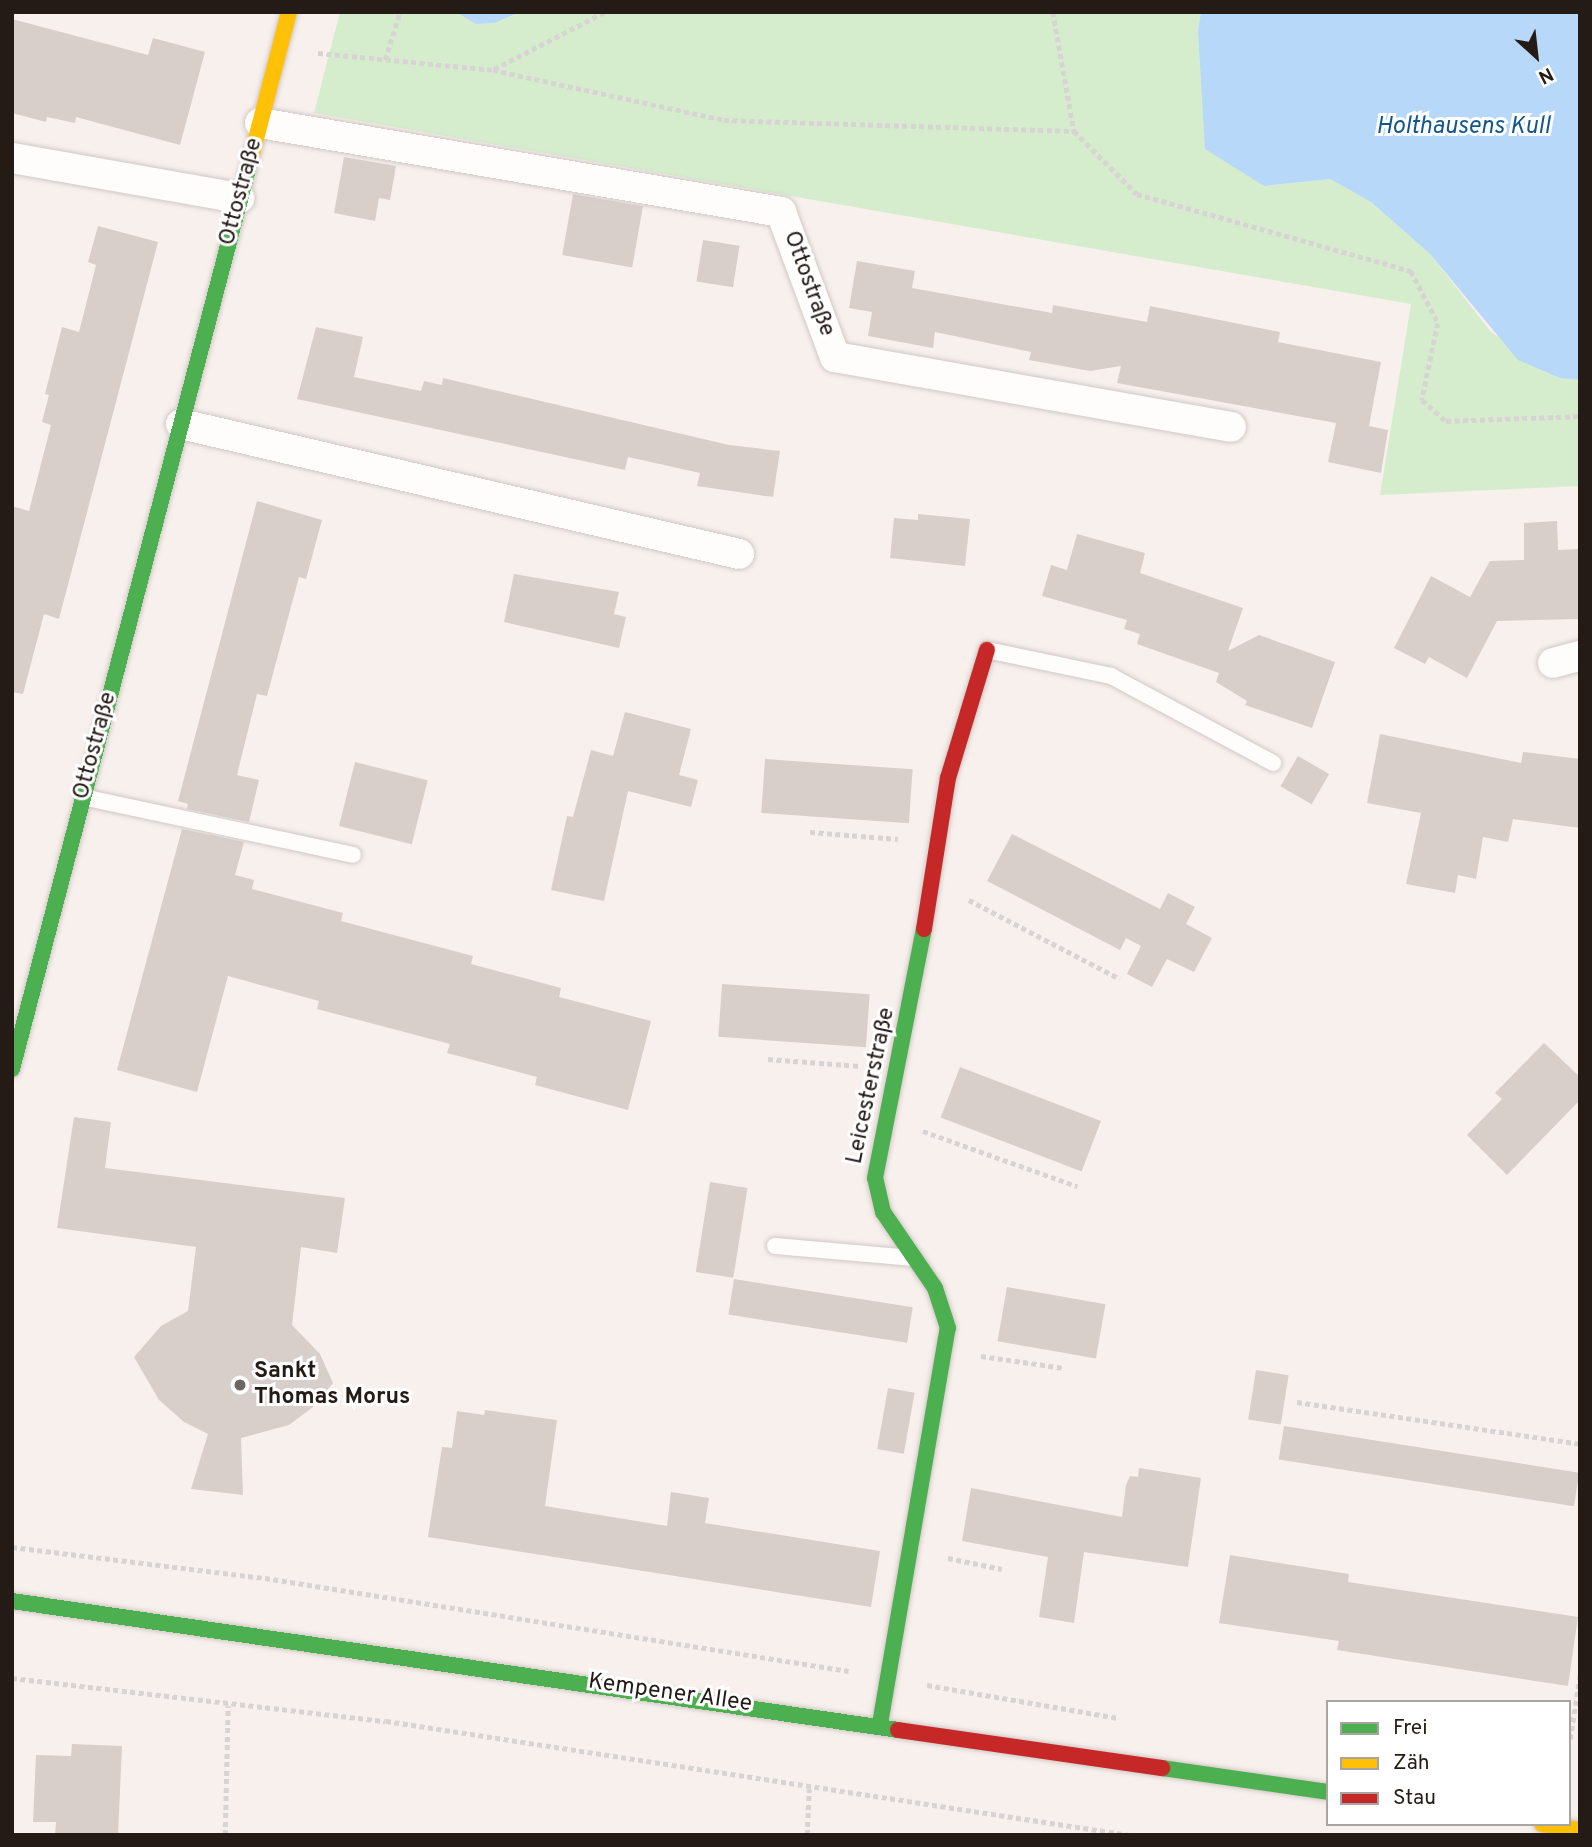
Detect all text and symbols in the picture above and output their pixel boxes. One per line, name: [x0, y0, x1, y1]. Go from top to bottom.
north arrow: [1501, 21, 1571, 91]
text: N: [1534, 61, 1557, 89]
water label: Holthausens Kull: [1376, 114, 1550, 142]
street label: Ottostraße: [214, 135, 270, 249]
street label: Ottostraße: [776, 228, 840, 340]
street label: Ottostraße: [68, 689, 124, 803]
street label: Leicesterstraße: [842, 1005, 902, 1167]
place label: Sankt Thomas Morus: [254, 1358, 410, 1412]
marker: Sankt Thomas Morus: [232, 1377, 248, 1393]
street label: Kempener Allee: [586, 1669, 754, 1719]
legend: [1326, 1700, 1571, 1826]
text: Frei: [1393, 1715, 1428, 1742]
text: Zäh: [1393, 1750, 1430, 1777]
text: Stau: [1393, 1785, 1436, 1812]

